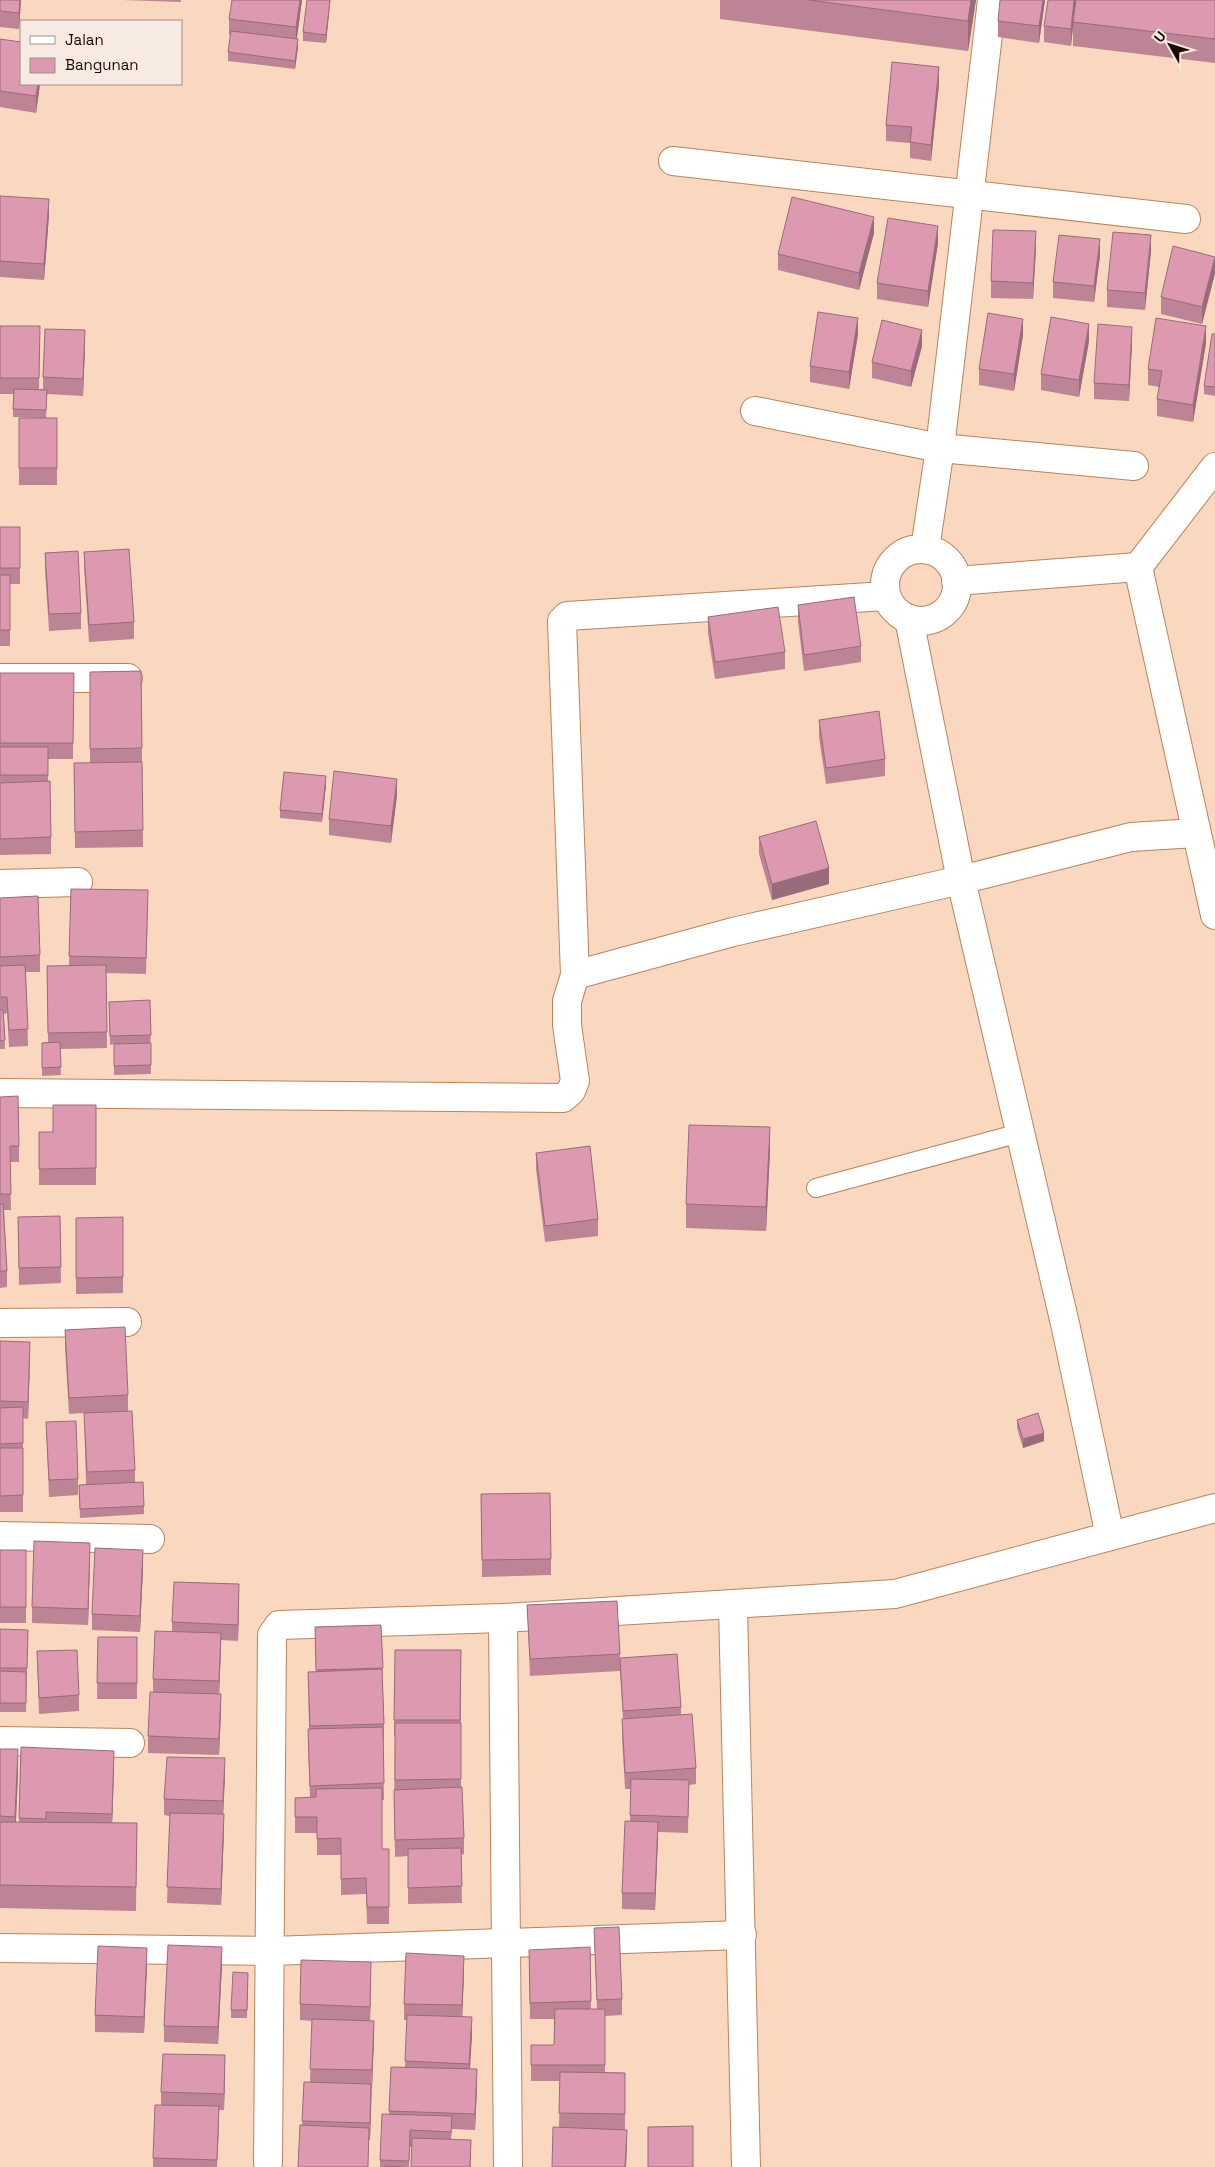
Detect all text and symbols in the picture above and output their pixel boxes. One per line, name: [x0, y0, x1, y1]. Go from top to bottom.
legend: [20, 20, 182, 85]
north arrow: [1145, 20, 1195, 70]
text: U: [1150, 27, 1170, 46]
text: Jalan: [65, 30, 104, 49]
text: Bangunan: [65, 55, 139, 74]

